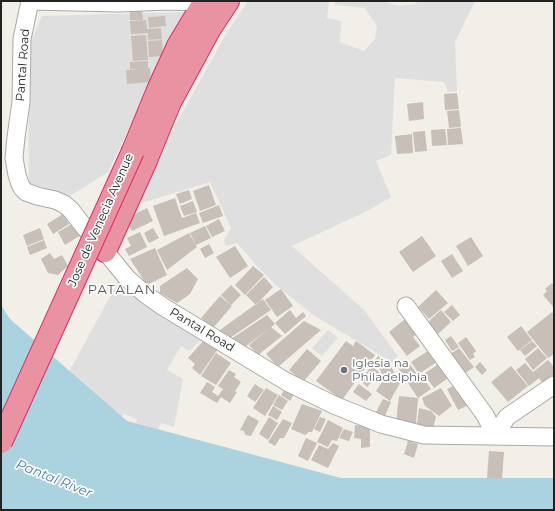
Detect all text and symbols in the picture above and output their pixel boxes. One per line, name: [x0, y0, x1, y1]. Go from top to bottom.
street label: Pantal Road: [13, 28, 33, 102]
street label: Jose de Venecia Avenue: [65, 151, 137, 289]
district label: PATALAN: [88, 282, 156, 298]
street label: Pantal Road: [167, 305, 237, 355]
place label: Iglesia na Philadelphia: [352, 356, 427, 384]
marker: Iglesia na Philadelphia: [339, 365, 349, 375]
water label: Pantal River: [14, 457, 94, 501]

